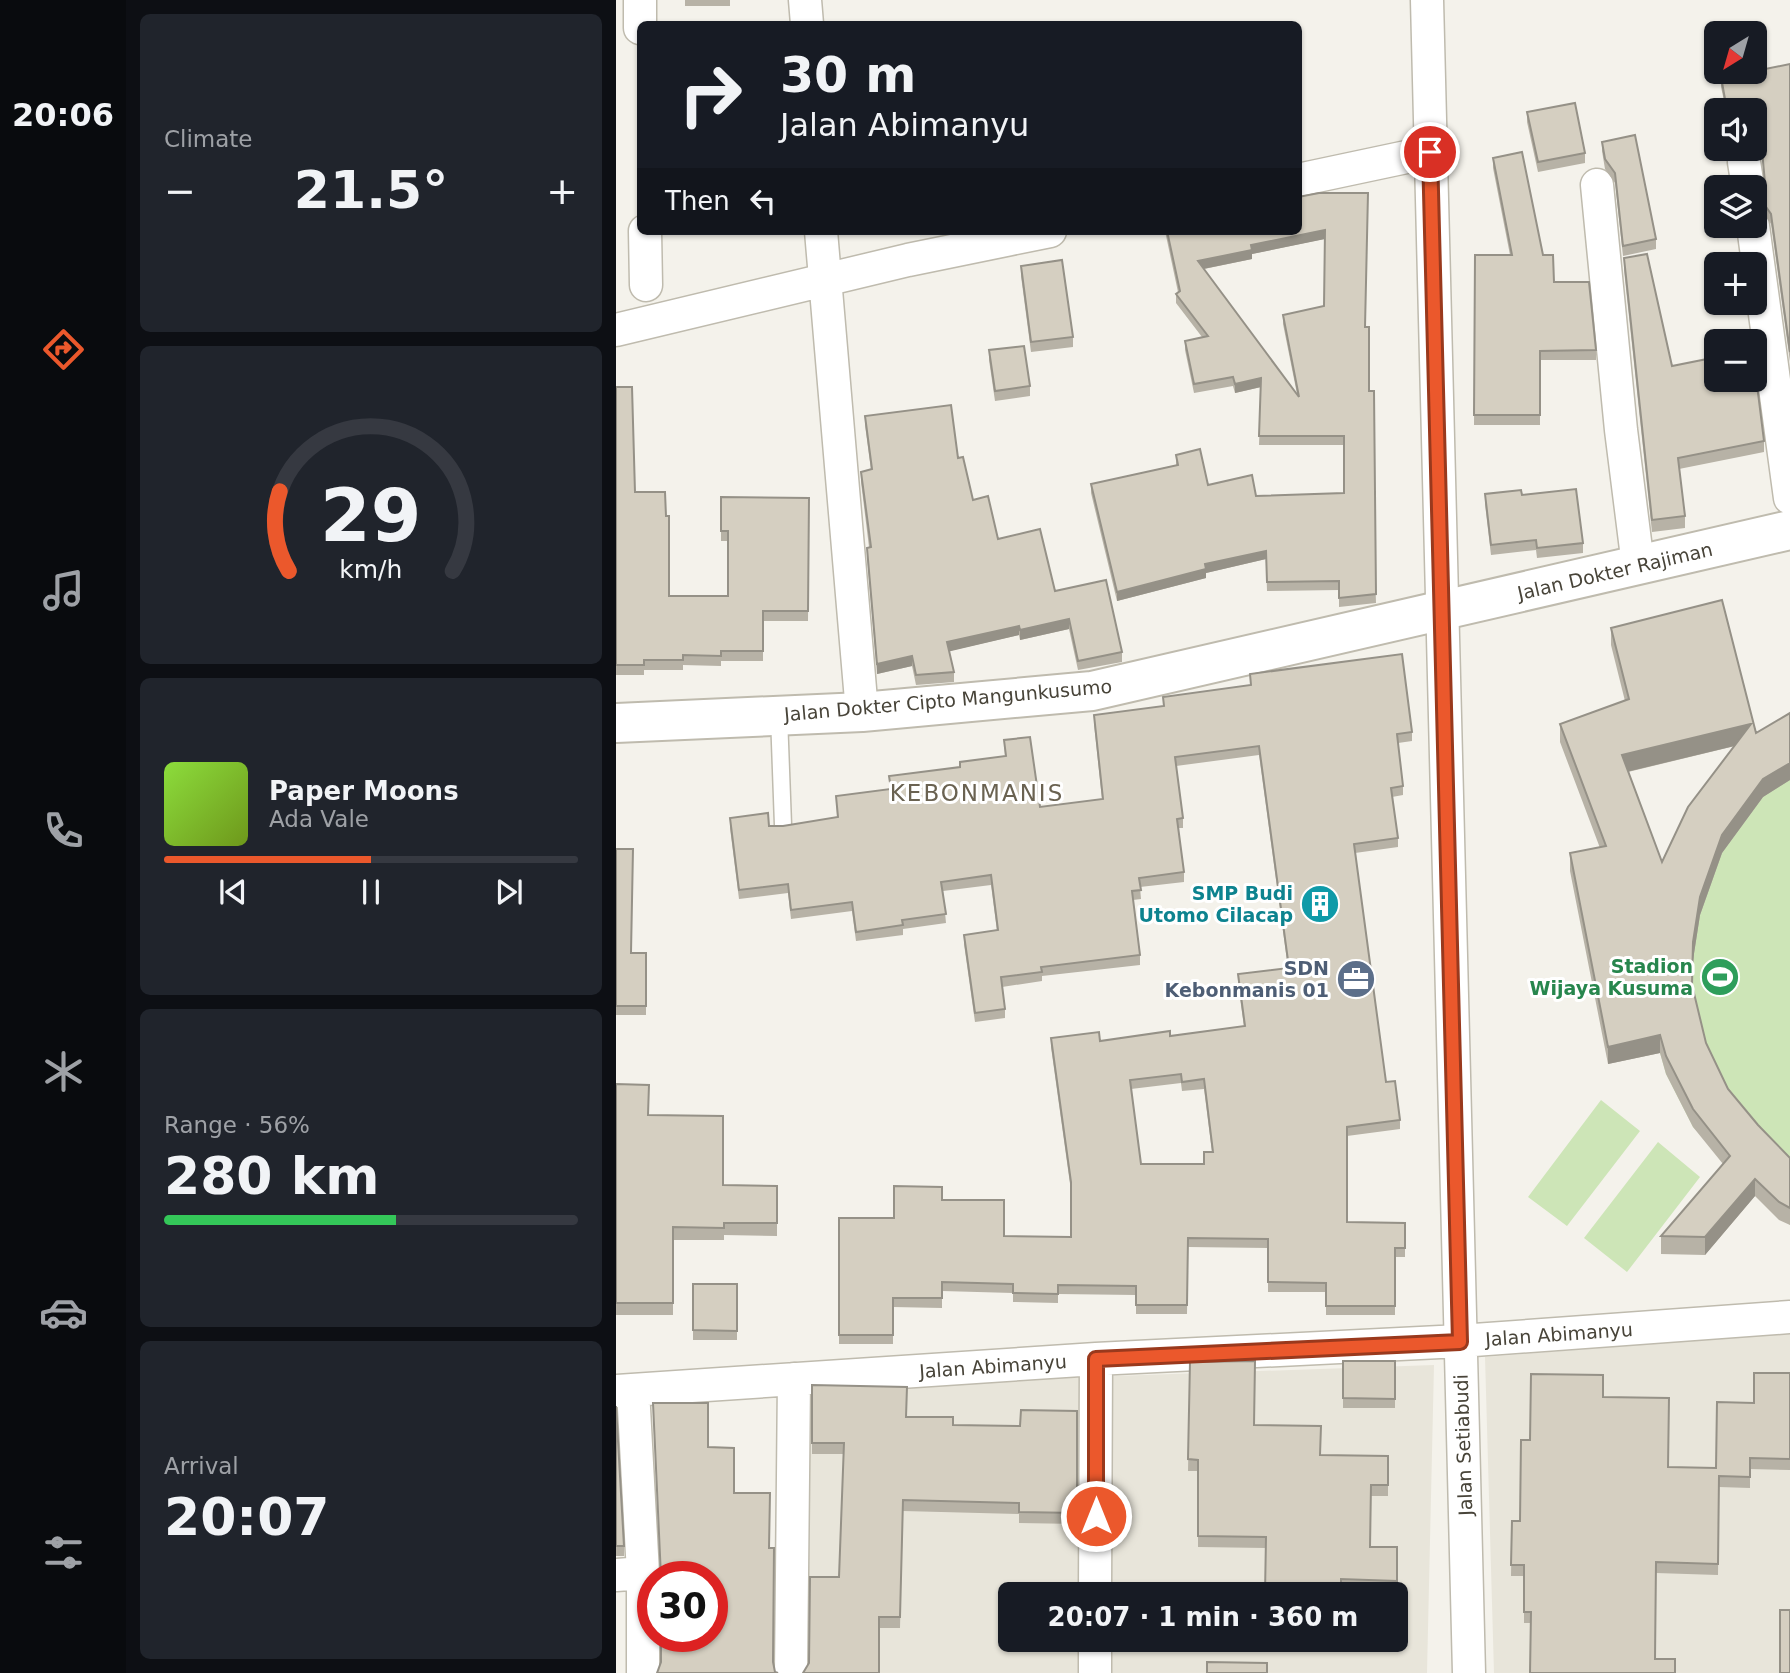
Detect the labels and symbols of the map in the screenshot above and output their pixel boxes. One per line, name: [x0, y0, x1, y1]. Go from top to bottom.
north arrow: [1704, 21, 1768, 84]
pin: [1400, 122, 1460, 182]
street label: Jalan Dokter Rajiman: [1514, 538, 1715, 604]
street label: Jalan Dokter Cipto Mangunkusumo: [782, 675, 1113, 725]
district label: KEBONMANIS: [890, 780, 1064, 806]
place label: SMP Budi Utomo Cilacap: [1138, 882, 1293, 926]
building icon: SMP Budi Utomo Cilacap: [1299, 883, 1341, 925]
place label: Stadion Wijaya Kusuma: [1530, 955, 1693, 999]
sports icon: Stadion Wijaya Kusuma: [1699, 956, 1741, 998]
place label: SDN Kebonmanis 01: [1165, 957, 1329, 1001]
office icon: SDN Kebonmanis 01: [1335, 958, 1377, 1000]
street label: Jalan Abimanyu: [1483, 1318, 1634, 1350]
street label: Jalan Abimanyu: [917, 1350, 1068, 1382]
street label: Jalan Setiabudi: [1450, 1374, 1477, 1517]
position arrow: [1059, 1479, 1133, 1553]
speed limit sign: 30: [637, 1561, 728, 1652]

